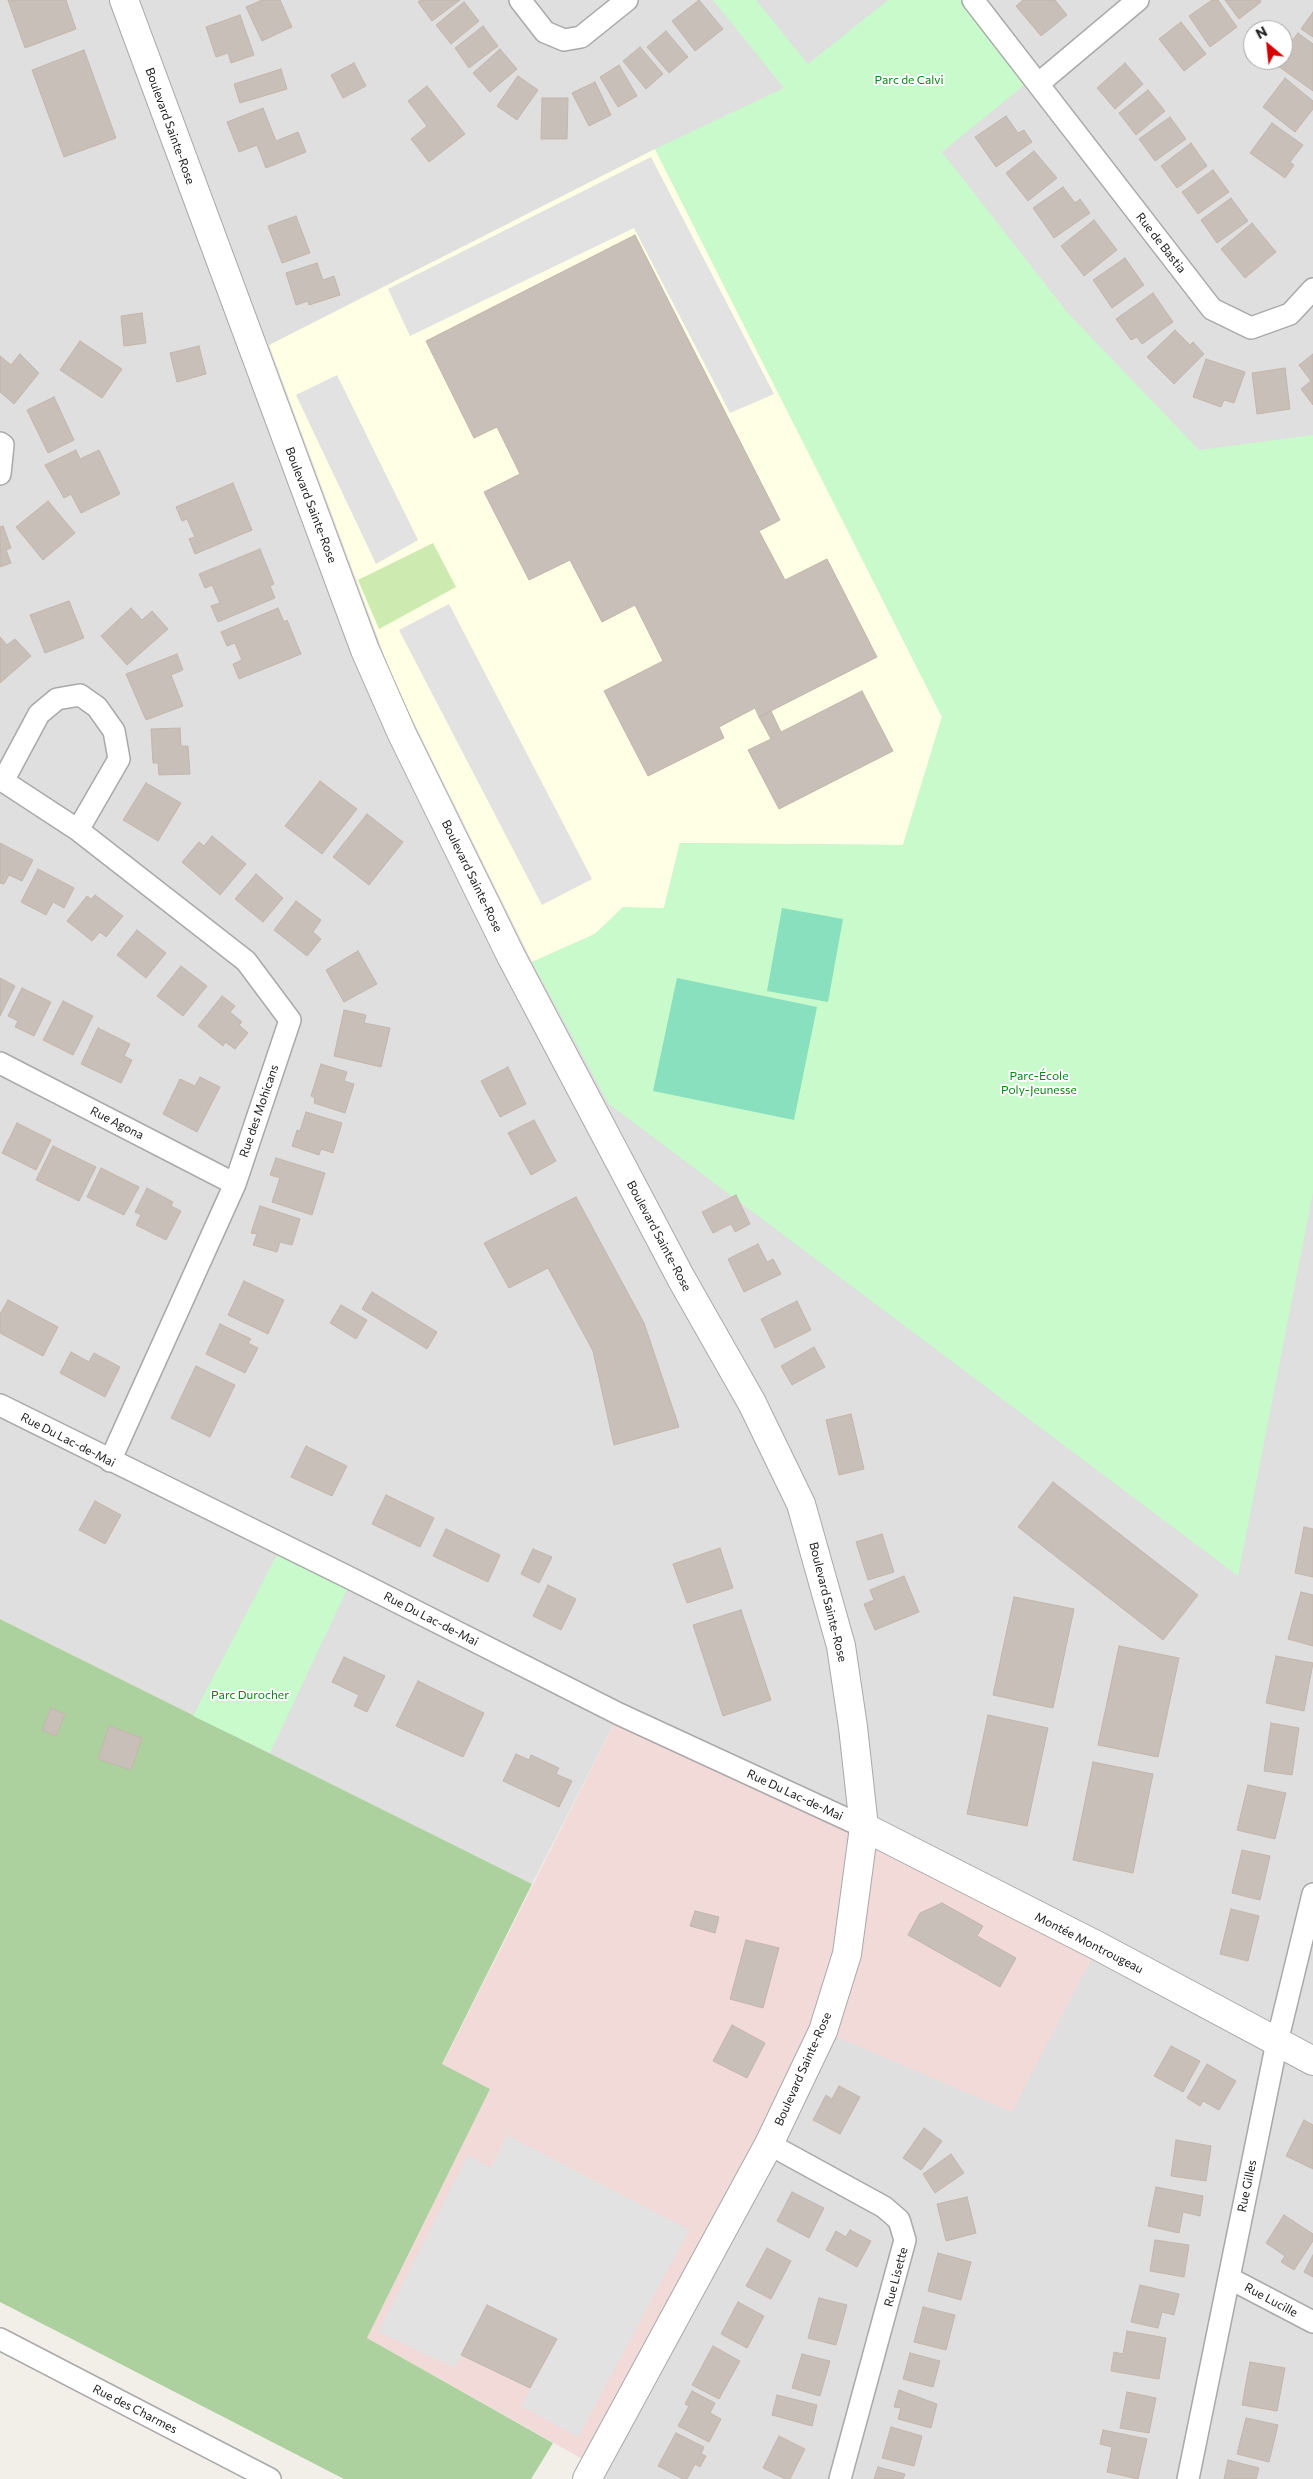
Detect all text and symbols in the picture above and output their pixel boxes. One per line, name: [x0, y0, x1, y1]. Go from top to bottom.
north arrow: [1243, 20, 1293, 70]
text: N: [1253, 22, 1270, 42]
street label: Boulevard Sainte-Rose: [142, 66, 198, 186]
park label: Parc de Calvi: [875, 73, 943, 87]
street label: Rue de Bastia: [1133, 210, 1189, 276]
street label: Boulevard Sainte-Rose: [282, 445, 340, 565]
street label: Boulevard Sainte-Rose: [439, 818, 505, 934]
street label: Rue des Mohicans: [236, 1063, 282, 1159]
park label: Parc-École Poly-Jeunesse: [1001, 1069, 1077, 1097]
street label: Rue Agona: [88, 1103, 146, 1143]
street label: Boulevard Sainte-Rose: [624, 1178, 694, 1294]
street label: Rue Du Lac-de-Mai: [18, 1410, 118, 1470]
street label: Boulevard Sainte-Rose: [806, 1541, 850, 1663]
street label: Rue Du Lac-de-Mai: [381, 1589, 481, 1649]
park label: Parc Durocher: [211, 1688, 289, 1702]
street label: Rue Du Lac-de-Mai: [745, 1766, 845, 1824]
street label: Montée Montrougeau: [1032, 1909, 1146, 1977]
street label: Boulevard Sainte-Rose: [771, 2010, 835, 2128]
street label: Rue Gilles: [1234, 2159, 1260, 2213]
street label: Rue Lisette: [881, 2246, 911, 2308]
street label: Rue Lucille: [1242, 2280, 1300, 2320]
street label: Rue des Charmes: [90, 2382, 180, 2436]

